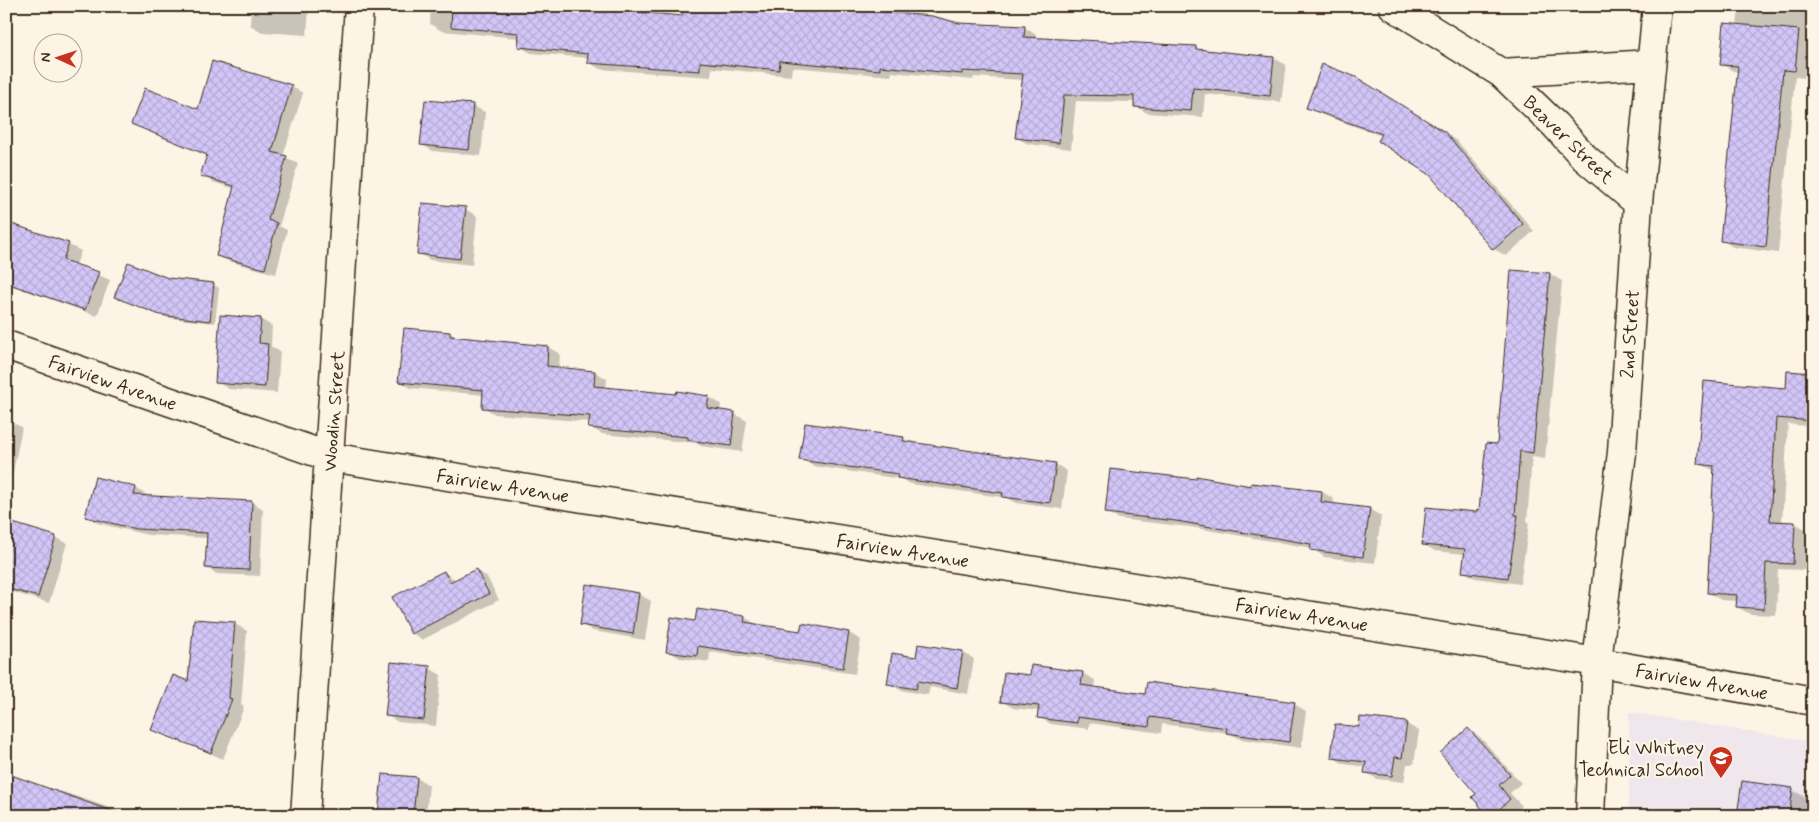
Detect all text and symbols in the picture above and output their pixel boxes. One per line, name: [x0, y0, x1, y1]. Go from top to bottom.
north arrow: [32, 32, 82, 82]
text: N: [37, 52, 55, 63]
street label: Beaver Street: [1517, 90, 1619, 190]
street label: 2nd Street: [1615, 289, 1646, 379]
street label: Fairview Avenue: [45, 350, 180, 417]
street label: Woodin Street: [318, 350, 351, 472]
street label: Fairview Avenue: [435, 464, 571, 509]
street label: Fairview Avenue: [835, 529, 971, 574]
street label: Fairview Avenue: [1234, 593, 1370, 638]
street label: Fairview Avenue: [1634, 659, 1770, 706]
place label: Eli Whitney Technical School: [1578, 736, 1704, 783]
school or university icon: Eli Whitney Technical School: [1708, 745, 1734, 779]

